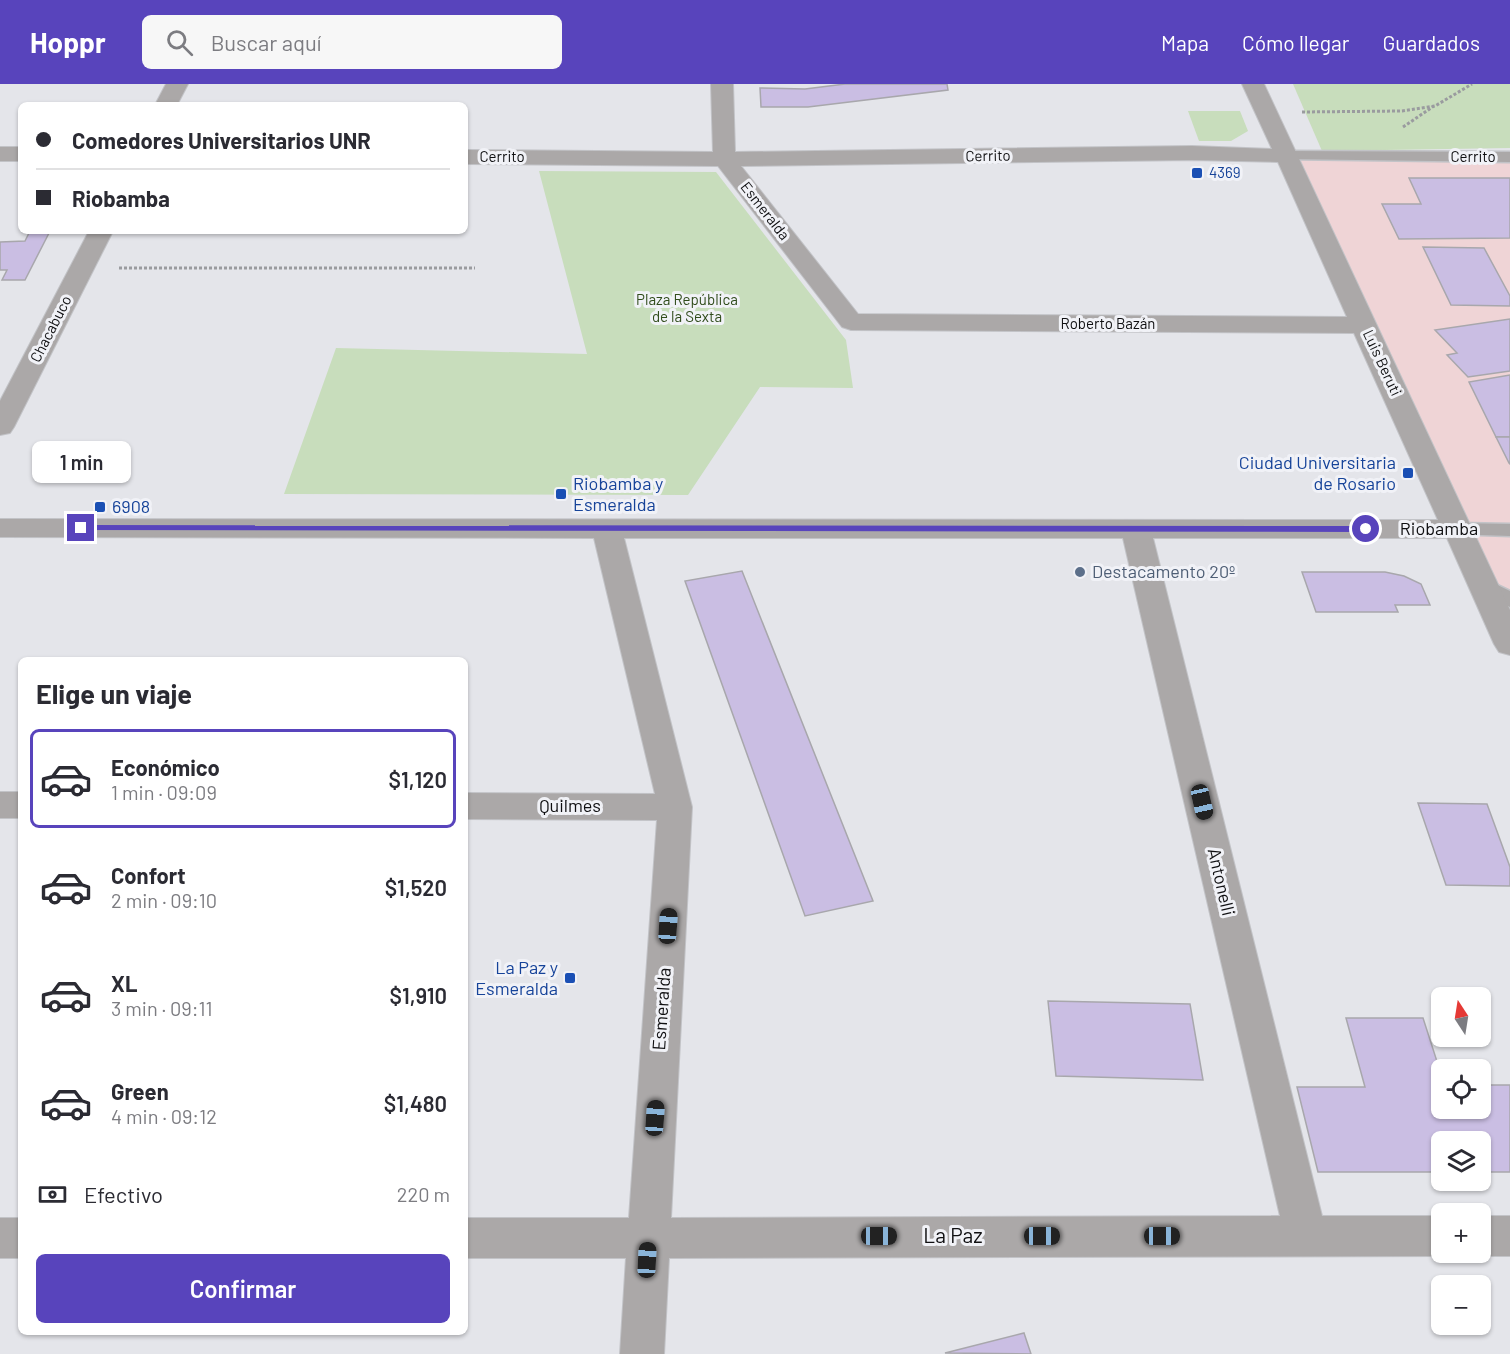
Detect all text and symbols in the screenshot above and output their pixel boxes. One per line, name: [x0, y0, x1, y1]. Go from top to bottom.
search box: [142, 15, 562, 69]
text: Hoppr: [30, 25, 106, 59]
icon: search: [163, 26, 196, 59]
text: Buscar aquí: [211, 29, 322, 55]
text: Mapa: [1161, 30, 1209, 55]
text: Cómo llegar: [1242, 30, 1349, 55]
text: Guardados: [1382, 30, 1480, 55]
text: Comedores Universitarios UNR: [72, 127, 371, 153]
street label: Cerrito: [965, 146, 1011, 164]
street label: Cerrito: [479, 147, 525, 165]
street label: Cerrito: [1450, 147, 1496, 165]
place label: 4369: [1209, 163, 1241, 181]
marker: 4369: [1190, 166, 1204, 180]
street label: Esmeralda: [737, 178, 794, 243]
text: Riobamba: [72, 185, 170, 211]
park label: Plaza República de la Sexta: [636, 290, 738, 325]
street label: Chacabuco: [26, 292, 75, 365]
street label: Roberto Bazán: [1061, 314, 1155, 332]
street label: Luis Beruti: [1360, 327, 1406, 398]
callout: 1 min: [32, 441, 130, 483]
text: 1 min: [60, 450, 103, 474]
place label: Ciudad Universitaria de Rosario: [1239, 451, 1396, 494]
marker: Ciudad Universitaria de Rosario: [1401, 466, 1415, 480]
place label: Riobamba y Esmeralda: [573, 472, 663, 515]
marker: Riobamba y Esmeralda: [554, 487, 568, 501]
place label: 6908: [112, 495, 150, 517]
marker: 6908: [93, 500, 107, 514]
route end: [67, 514, 94, 541]
route start: [1352, 515, 1379, 542]
street label: Riobamba: [1400, 517, 1478, 539]
place label: Destacamento 20º: [1092, 560, 1235, 582]
marker: Destacamento 20º: [1073, 565, 1087, 579]
text: Elige un viaje: [36, 677, 192, 709]
icon: car: [39, 752, 93, 806]
text: Económico: [111, 754, 220, 780]
text: $1,120: [389, 766, 447, 792]
text: 1 min · 09:09: [111, 780, 217, 804]
car: [1189, 782, 1215, 822]
street label: Quilmes: [539, 794, 601, 816]
street label: Antonelli: [1204, 846, 1240, 918]
icon: car: [39, 860, 93, 914]
text: Confort: [111, 862, 186, 888]
text: $1,520: [385, 874, 447, 900]
text: 2 min · 09:10: [111, 888, 217, 912]
car: [658, 907, 678, 945]
place label: La Paz y Esmeralda: [475, 956, 558, 999]
street label: Esmeralda: [647, 967, 675, 1051]
icon: car: [39, 968, 93, 1022]
text: XL: [111, 970, 137, 996]
marker: La Paz y Esmeralda: [563, 971, 577, 985]
text: $1,910: [390, 982, 447, 1008]
north arrow: [1431, 987, 1491, 1047]
map controls: [1431, 987, 1491, 1335]
text: 3 min · 09:11: [111, 996, 212, 1020]
button: locate: [1431, 1059, 1491, 1119]
icon: car: [39, 1076, 93, 1130]
text: Green: [111, 1078, 169, 1104]
text: $1,480: [384, 1090, 447, 1116]
car: [645, 1099, 665, 1137]
text: 4 min · 09:12: [111, 1104, 217, 1128]
button: layers: [1431, 1131, 1491, 1191]
icon: cash: [36, 1178, 69, 1211]
text: Efectivo: [84, 1181, 163, 1207]
text: 220 m: [397, 1182, 450, 1206]
button: +: [1431, 1203, 1491, 1263]
street label: La Paz: [923, 1222, 983, 1247]
car: [861, 1227, 897, 1245]
car: [1024, 1227, 1060, 1245]
car: [1144, 1227, 1180, 1245]
car: [637, 1242, 657, 1278]
button: Confirmar: [36, 1254, 450, 1323]
button: −: [1431, 1275, 1491, 1335]

